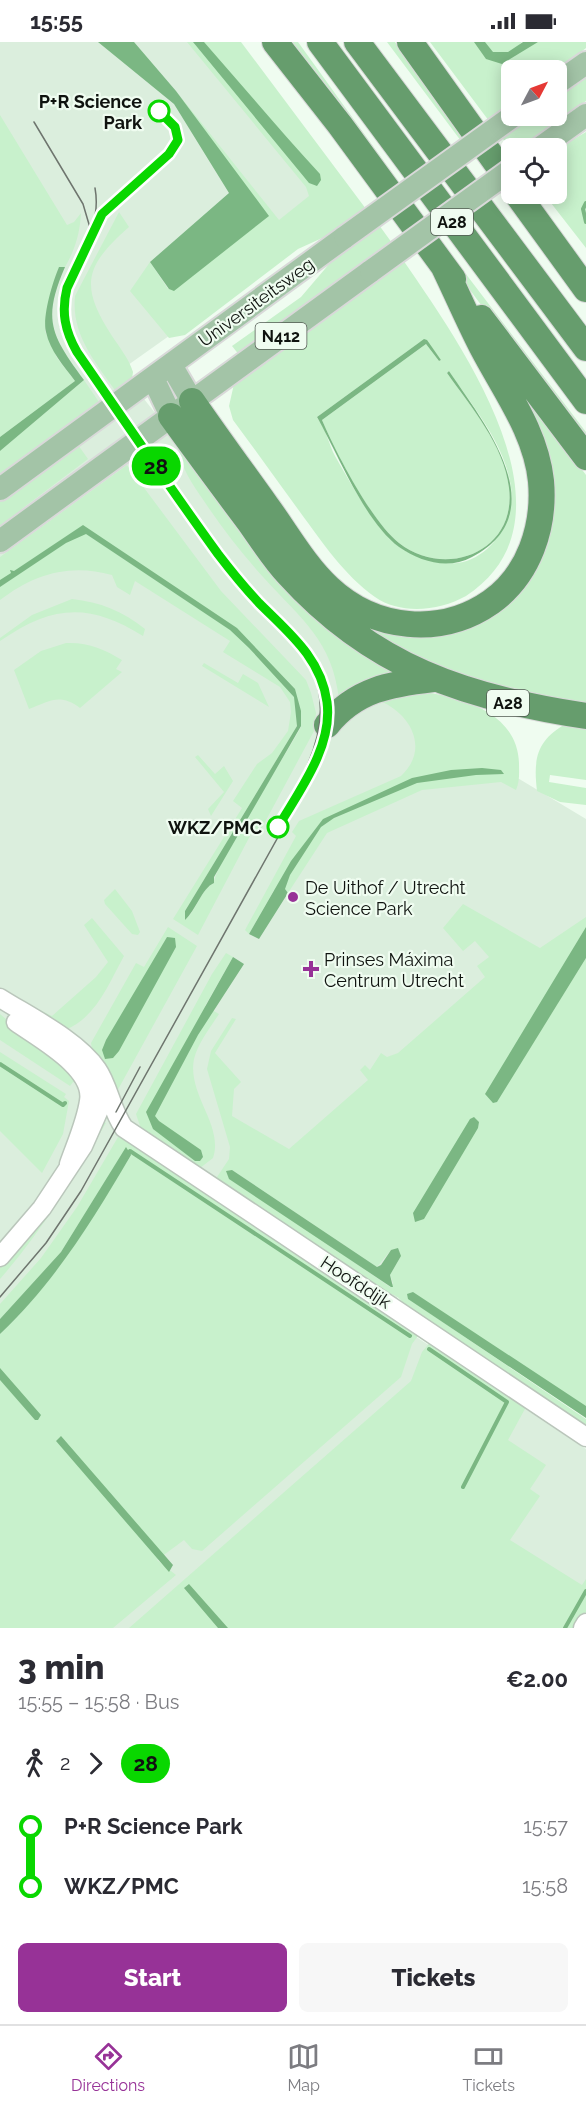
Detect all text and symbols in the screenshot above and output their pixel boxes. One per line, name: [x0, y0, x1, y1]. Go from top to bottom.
text: 15:55: [30, 8, 83, 34]
north arrow: [501, 60, 567, 126]
map controls: [501, 60, 567, 204]
place label: P+R Science Park: [39, 91, 143, 133]
marker: P+R Science Park: [148, 100, 170, 122]
button: locate: [501, 138, 567, 204]
road number: A28: [431, 209, 473, 235]
street label: Universiteitsweg: [194, 253, 318, 351]
road number: N412: [256, 323, 306, 349]
line badge: 28: [129, 446, 183, 486]
text: 28: [144, 454, 168, 479]
road number: A28: [487, 690, 529, 716]
marker: WKZ/PMC: [267, 816, 289, 838]
place label: WKZ/PMC: [168, 817, 262, 838]
place label: De Uithof / Utrecht Science Park: [305, 877, 466, 919]
marker: De Uithof / Utrecht Science Park: [286, 890, 300, 904]
place label: Prinses Máxima Centrum Utrecht: [324, 949, 464, 991]
marker: Prinses Máxima Centrum Utrecht: [302, 960, 320, 978]
street label: Hoofddijk: [317, 1251, 396, 1313]
text: 3 min: [18, 1648, 104, 1687]
text: €2.00: [506, 1666, 568, 1692]
text: 15:55 – 15:58 · Bus: [18, 1690, 179, 1714]
icon: walk: [18, 1747, 51, 1780]
icon: forward: [79, 1747, 112, 1780]
text: 2: [60, 1751, 70, 1775]
text: 28: [133, 1751, 158, 1776]
text: P+R Science Park: [64, 1813, 243, 1839]
text: 15:57: [523, 1814, 568, 1838]
text: WKZ/PMC: [64, 1873, 179, 1899]
text: 15:58: [522, 1874, 568, 1898]
button: Start: [18, 1943, 287, 2012]
button: Tickets: [299, 1943, 568, 2012]
tab: Directions: [71, 2040, 145, 2095]
tab: Map: [287, 2040, 320, 2095]
tab: Tickets: [462, 2040, 515, 2095]

